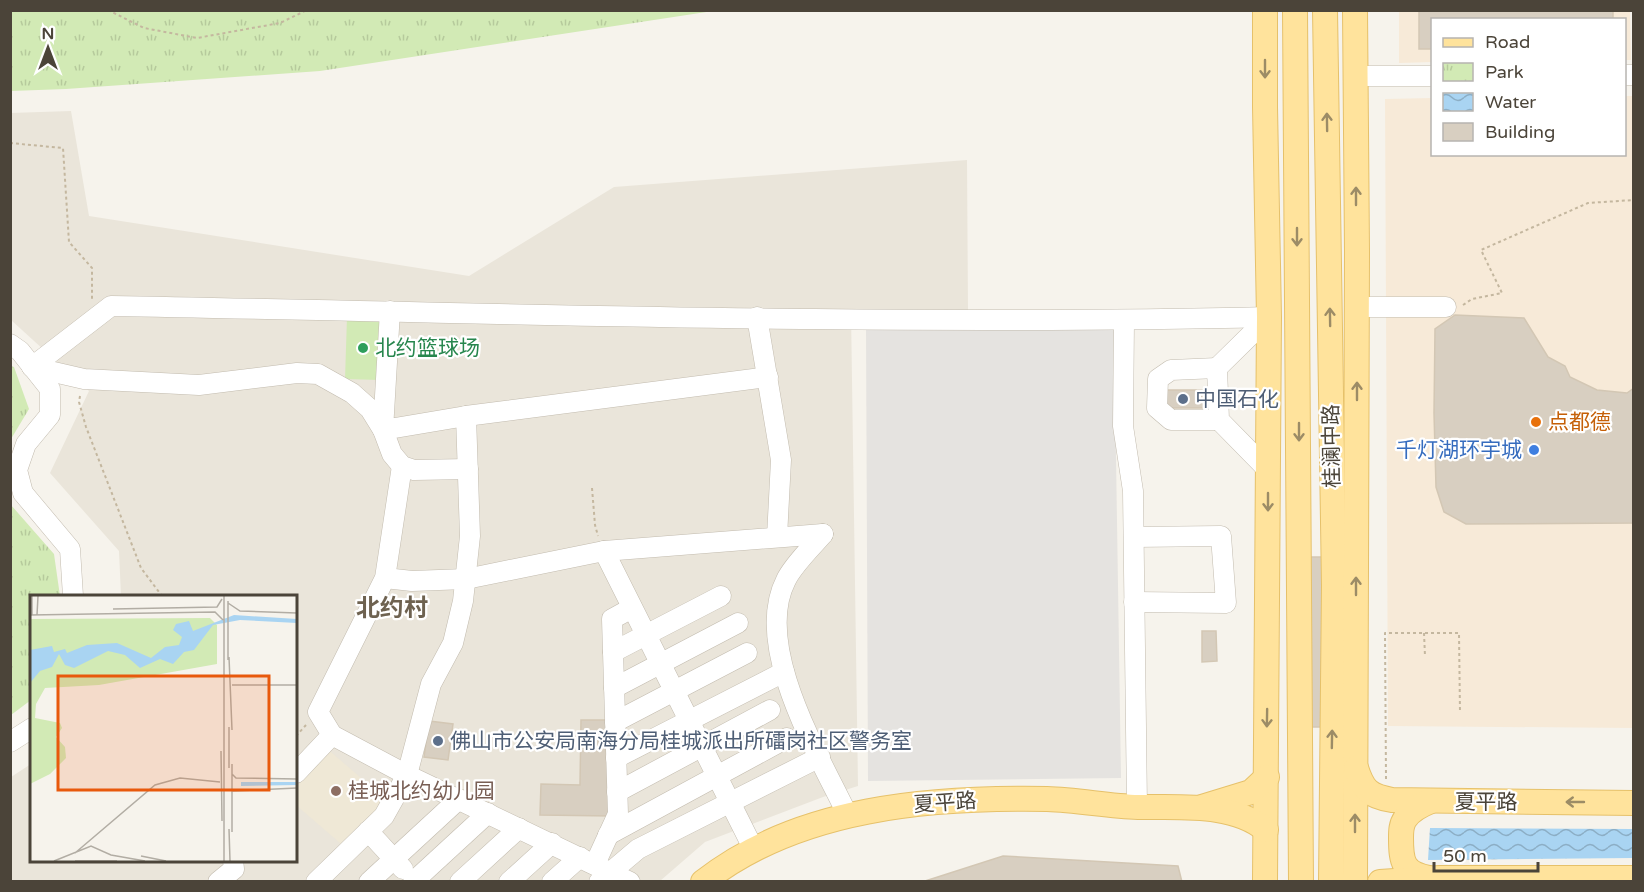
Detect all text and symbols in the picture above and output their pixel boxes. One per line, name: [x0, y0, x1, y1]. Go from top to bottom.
north arrow: [18, 18, 78, 78]
legend: [1431, 18, 1626, 156]
text: N: [42, 24, 54, 44]
text: Road: [1485, 31, 1530, 53]
one-way arrow: [1259, 58, 1271, 78]
text: Park: [1485, 61, 1524, 83]
text: Water: [1485, 91, 1536, 113]
one-way arrow: [1321, 113, 1333, 133]
text: Building: [1485, 121, 1555, 143]
one-way arrow: [1350, 187, 1362, 207]
one-way arrow: [1291, 226, 1303, 246]
one-way arrow: [1324, 308, 1336, 328]
place label: 北约篮球场: [375, 336, 480, 361]
marker: 北约篮球场: [356, 341, 370, 355]
one-way arrow: [1351, 382, 1363, 402]
place label: 中国石化: [1195, 387, 1279, 412]
marker: 中国石化: [1176, 392, 1190, 406]
street label: 桂澜中路: [1319, 404, 1345, 488]
place label: 点都德: [1548, 410, 1611, 435]
marker: 点都德: [1529, 415, 1543, 429]
one-way arrow: [1293, 421, 1305, 441]
place label: 千灯湖环宇城: [1396, 438, 1522, 463]
marker: 千灯湖环宇城: [1527, 443, 1541, 457]
one-way arrow: [1262, 491, 1274, 511]
one-way arrow: [1350, 577, 1362, 597]
district label: 北约村: [356, 594, 428, 623]
inset map: [30, 595, 297, 862]
one-way arrow: [1261, 707, 1273, 727]
place label: 佛山市公安局南海分局桂城派出所礌岗社区警务室: [450, 729, 912, 754]
one-way arrow: [1326, 730, 1338, 750]
marker: 佛山市公安局南海分局桂城派出所礌岗社区警务室: [431, 734, 445, 748]
place label: 桂城北约幼儿园: [348, 779, 495, 804]
marker: 桂城北约幼儿园: [329, 784, 343, 798]
street label: 夏平路: [913, 788, 977, 818]
street label: 夏平路: [1455, 790, 1518, 815]
one-way arrow: [1566, 796, 1586, 808]
one-way arrow: [1349, 814, 1361, 834]
scale bar: [1434, 835, 1538, 873]
text: 50 m: [1443, 845, 1487, 867]

